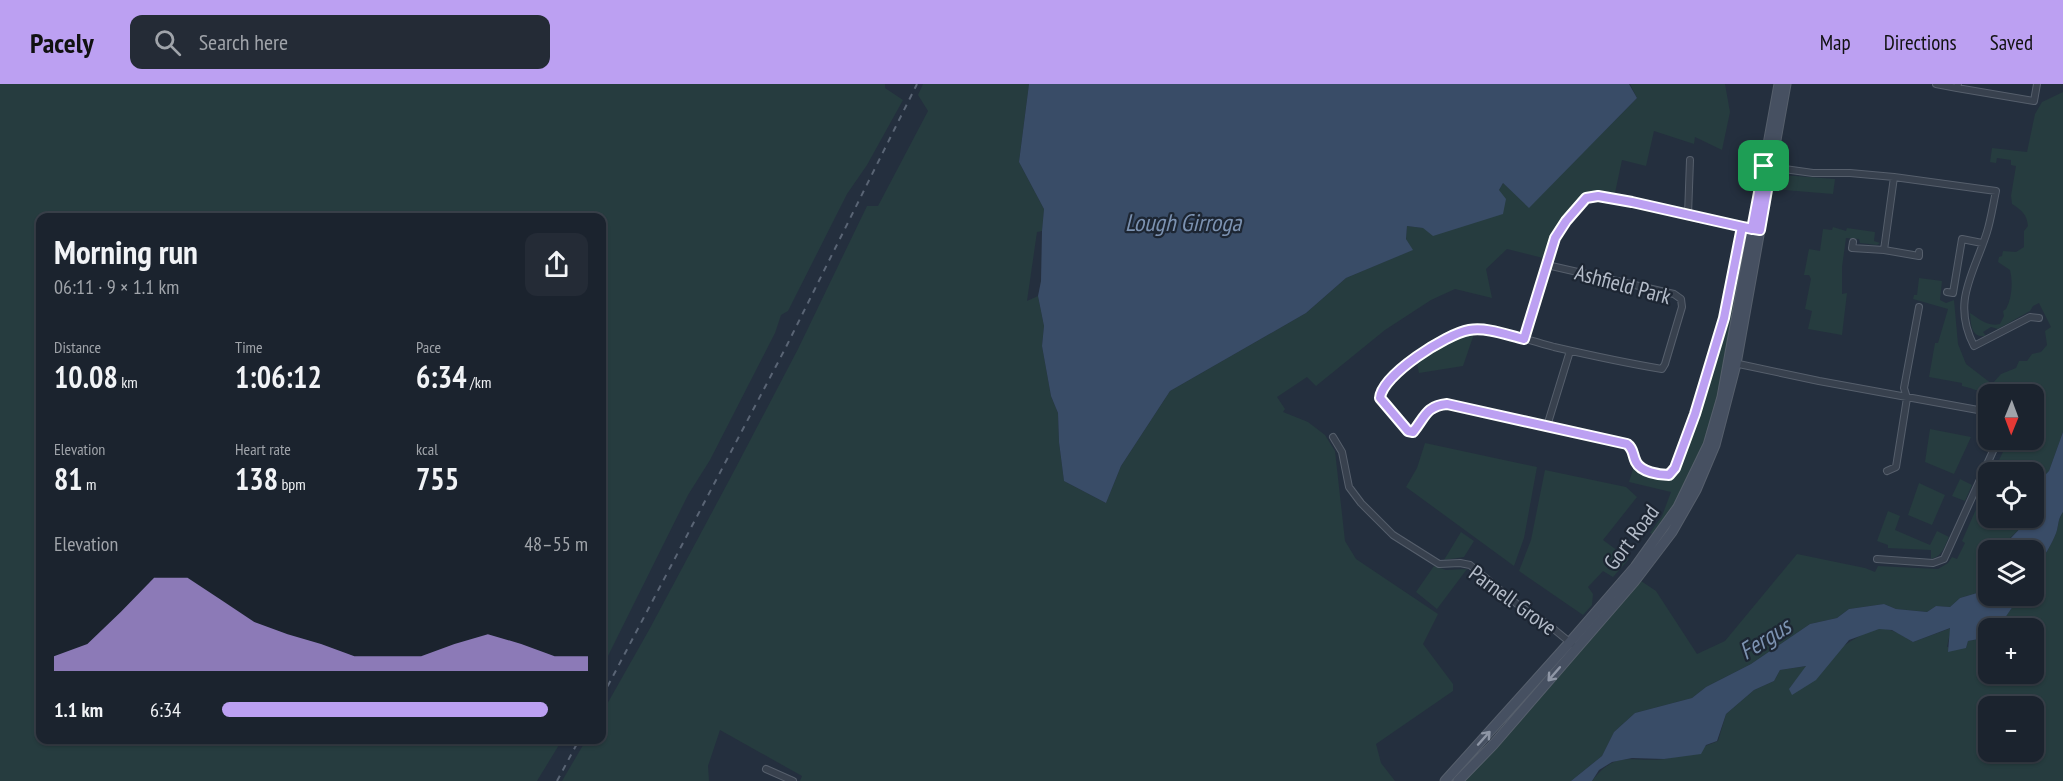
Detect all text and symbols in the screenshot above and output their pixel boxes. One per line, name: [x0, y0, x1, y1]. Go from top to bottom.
search box: [130, 15, 550, 69]
text: Pacely: [30, 24, 94, 61]
icon: search: [151, 26, 184, 59]
text: Search here: [199, 28, 288, 56]
text: Map: [1820, 29, 1851, 56]
text: Directions: [1884, 29, 1957, 56]
text: Saved: [1990, 29, 2033, 56]
pin: [1738, 140, 1789, 191]
icon: arrive: [1747, 149, 1780, 182]
water label: Lough Girroga: [1125, 207, 1242, 238]
text: Morning run: [54, 230, 198, 273]
button: share: [525, 233, 588, 296]
street label: Ashfield Park: [1572, 258, 1675, 310]
text: 06:11 · 9 × 1.1 km: [54, 274, 179, 300]
text: Distance: [54, 337, 101, 357]
text: Time: [235, 337, 263, 357]
text: Pace: [416, 337, 441, 357]
text: 10.08: [54, 357, 118, 396]
text: 1:06:12: [235, 357, 322, 396]
text: 6:34: [416, 357, 467, 396]
text: km: [118, 372, 138, 392]
text: /km: [467, 372, 491, 392]
north arrow: [1978, 384, 2044, 450]
map controls: [1978, 384, 2044, 762]
text: Elevation: [54, 439, 105, 459]
text: Heart rate: [235, 439, 291, 459]
text: kcal: [416, 439, 438, 459]
text: 81: [54, 459, 83, 498]
text: 138: [235, 459, 278, 498]
text: 755: [416, 459, 459, 498]
button: locate: [1978, 462, 2044, 528]
text: m: [83, 474, 97, 494]
text: bpm: [278, 474, 306, 494]
street label: Gort Road: [1597, 499, 1665, 575]
text: Elevation: [54, 531, 118, 557]
text: 48–55 m: [524, 531, 588, 557]
button: layers: [1978, 540, 2044, 606]
street label: Parnell Grove: [1464, 559, 1562, 641]
water label: Fergus: [1733, 609, 1799, 666]
button: +: [1978, 618, 2044, 684]
one-way arrow: [1547, 666, 1561, 681]
button: −: [1978, 696, 2044, 762]
text: 1.1 km: [54, 697, 103, 723]
text: 6:34: [150, 697, 181, 723]
one-way arrow: [1477, 731, 1491, 746]

